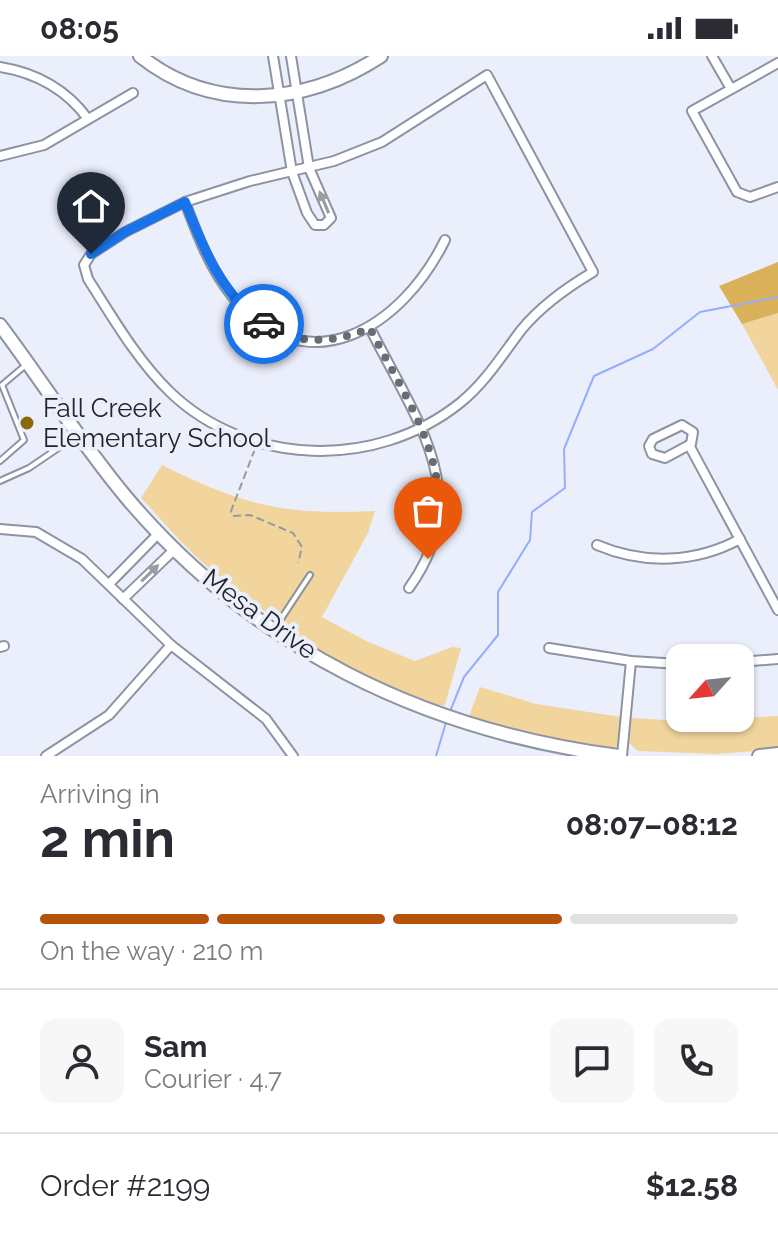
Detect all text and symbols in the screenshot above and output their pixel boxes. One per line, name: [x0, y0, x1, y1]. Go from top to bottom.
text: 08:05: [40, 11, 119, 46]
pin: [57, 172, 125, 254]
icon: home: [69, 184, 113, 228]
one-way arrow: [318, 191, 331, 214]
courier: [224, 284, 304, 364]
icon: car: [242, 302, 286, 346]
place label: Fall Creek Elementary School: [43, 393, 272, 453]
marker: Fall Creek Elementary School: [18, 414, 36, 432]
pin: [394, 477, 462, 559]
icon: bag: [406, 489, 450, 533]
street label: Mesa Drive: [197, 563, 323, 665]
one-way arrow: [140, 565, 159, 583]
north arrow: [666, 644, 754, 732]
map controls: [666, 644, 754, 732]
text: Arriving in: [40, 779, 160, 809]
text: 08:07–08:12: [566, 807, 738, 842]
text: 2 min: [40, 808, 175, 869]
text: On the way · 210 m: [40, 936, 264, 966]
button: person: [40, 1019, 124, 1103]
button: chat: [550, 1019, 634, 1103]
button: phone: [654, 1019, 738, 1103]
text: Sam: [144, 1029, 207, 1064]
text: Courier · 4.7: [144, 1064, 282, 1094]
text: Order #2199: [40, 1168, 210, 1203]
text: $12.58: [646, 1168, 738, 1203]

